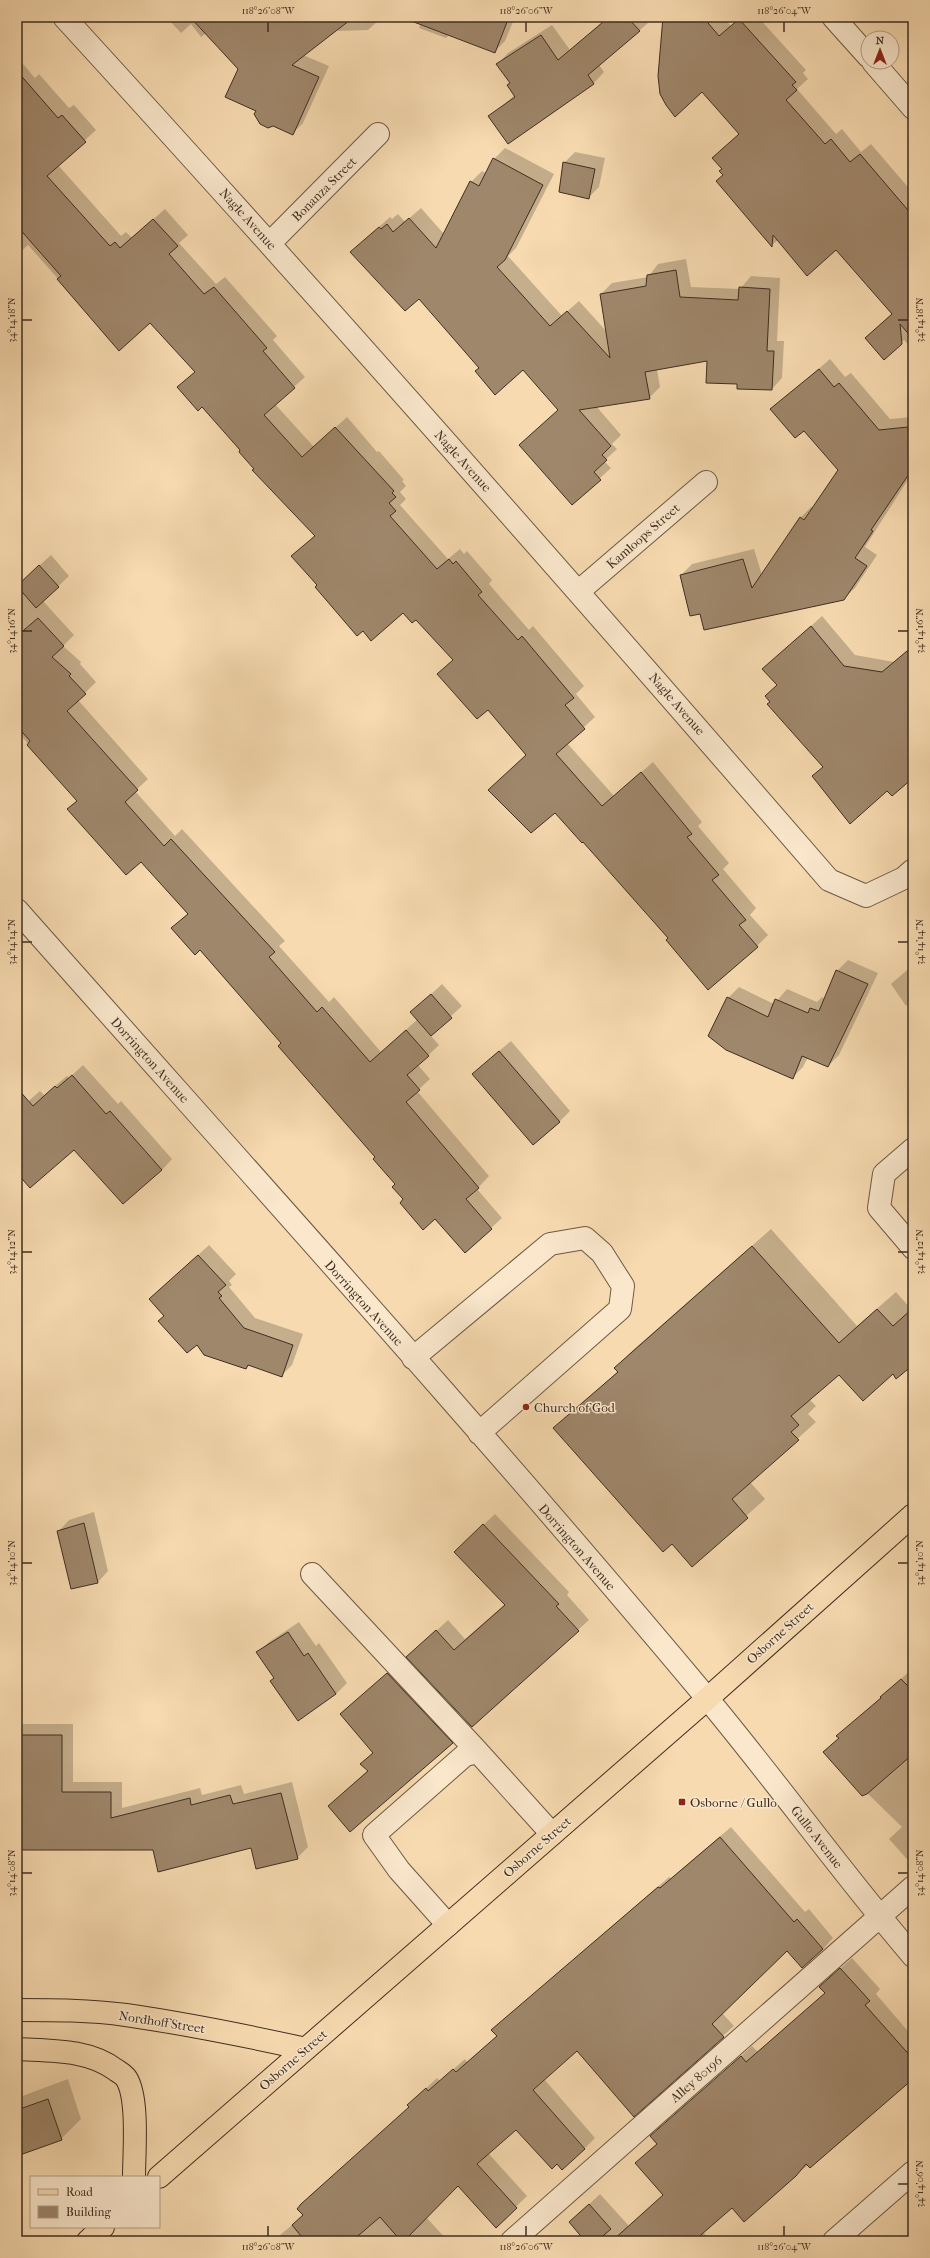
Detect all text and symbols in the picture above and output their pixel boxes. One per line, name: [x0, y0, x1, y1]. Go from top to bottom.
text: 118°26'08"W: [242, 5, 296, 17]
text: 118°26'06"W: [499, 5, 554, 17]
text: 118°26'04"W: [757, 5, 812, 17]
north arrow: [860, 30, 900, 70]
text: N: [876, 34, 885, 47]
street label: Bonanza Street: [289, 153, 360, 224]
street label: Nagle Avenue: [217, 185, 280, 253]
text: 34°14'18"N: [6, 297, 18, 343]
text: 34°14'18"N: [914, 297, 926, 343]
street label: Nagle Avenue: [432, 427, 495, 495]
street label: Kamloops Street: [603, 500, 683, 572]
text: 34°14'16"N: [6, 608, 18, 654]
text: 34°14'16"N: [914, 608, 926, 654]
street label: Nagle Avenue: [646, 670, 708, 738]
text: 34°14'14"N: [6, 918, 18, 965]
text: 34°14'14"N: [914, 918, 926, 965]
street label: Dorrington Avenue: [108, 1014, 193, 1106]
text: 34°14'12"N: [6, 1229, 18, 1275]
text: 34°14'12"N: [914, 1229, 926, 1275]
street label: Dorrington Avenue: [322, 1257, 407, 1349]
place label: Church of God: [534, 1400, 616, 1415]
marker: Church of God: [521, 1402, 531, 1412]
street label: Dorrington Avenue: [535, 1501, 619, 1594]
text: 34°14'10"N: [6, 1540, 18, 1586]
text: 34°14'10"N: [914, 1540, 926, 1586]
street label: Osborne Street: [743, 1599, 817, 1667]
place label: Osborne / Gullo: [690, 1795, 777, 1810]
marker: Osborne / Gullo: [677, 1797, 687, 1807]
street label: Gullo Avenue: [788, 1803, 846, 1872]
street label: Osborne Street: [500, 1813, 574, 1881]
text: 34°14'08"N: [6, 1849, 18, 1897]
text: 34°14'08"N: [914, 1849, 926, 1897]
street label: Nordhoff Street: [118, 2008, 207, 2036]
street label: Osborne Street: [256, 2026, 330, 2094]
street label: Alley 80196: [666, 2052, 726, 2106]
text: 34°14'06"N: [914, 2160, 926, 2208]
legend: [30, 2176, 160, 2228]
text: Road: [66, 2185, 93, 2199]
text: Building: [66, 2205, 111, 2219]
text: 118°26'08"W: [242, 2241, 296, 2253]
text: 118°26'06"W: [499, 2241, 554, 2253]
text: 118°26'04"W: [757, 2241, 812, 2253]

